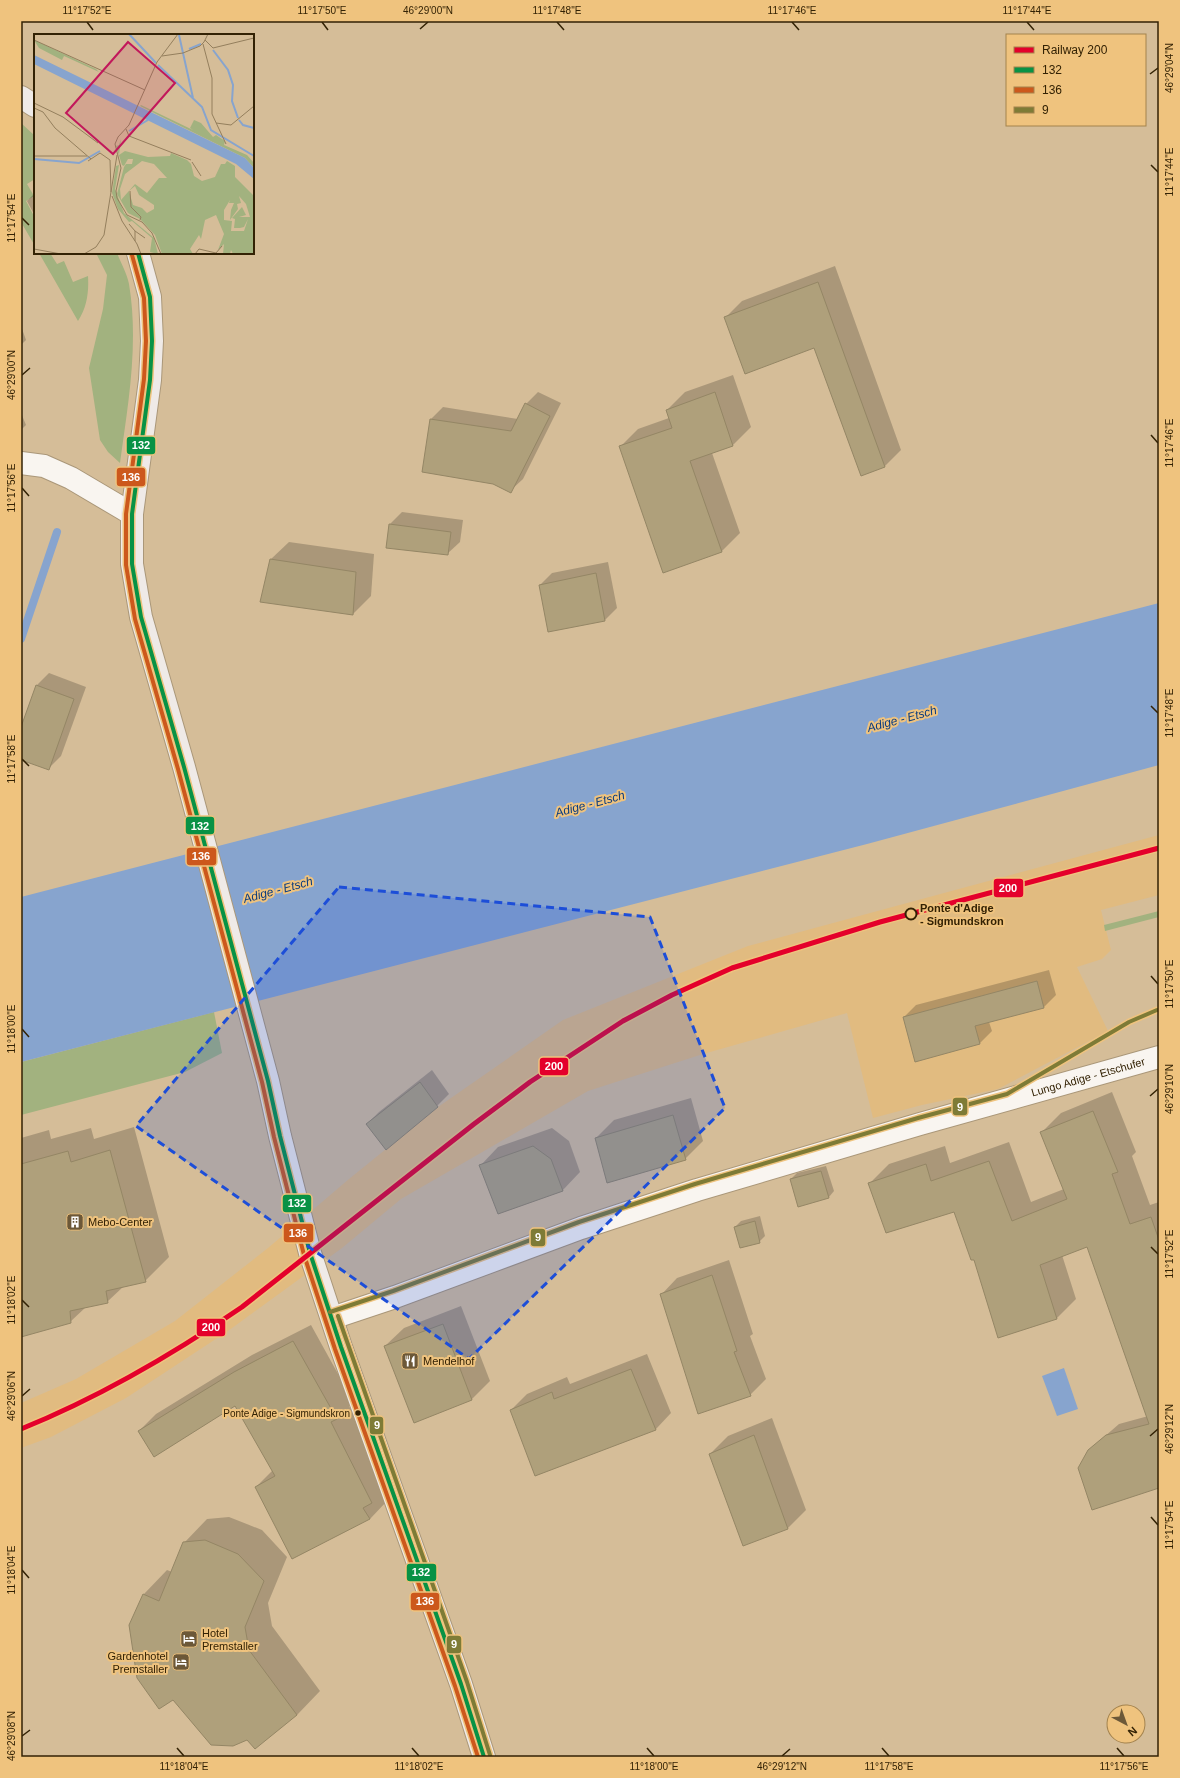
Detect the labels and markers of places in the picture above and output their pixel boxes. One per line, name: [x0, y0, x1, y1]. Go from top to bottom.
place label: Ponte d'Adige - Sigmundskron: [920, 902, 1004, 927]
marker: Ponte d'Adige - Sigmundskron: [904, 907, 918, 921]
building icon: Mebo-Center: [65, 1212, 85, 1232]
place label: Mebo-Center: [88, 1216, 153, 1228]
restaurant icon: Mendelhof: [400, 1351, 420, 1371]
place label: Mendelhof: [423, 1355, 475, 1367]
place label: Ponte Adige - Sigmundskron: [223, 1408, 350, 1419]
marker: Ponte Adige - Sigmundskron: [353, 1408, 363, 1418]
place label: Hotel Premstaller: [202, 1627, 258, 1652]
hotel icon: Hotel Premstaller: [179, 1629, 199, 1649]
place label: Gardenhotel Premstaller: [107, 1650, 168, 1675]
hotel icon: Gardenhotel Premstaller: [171, 1652, 191, 1672]

